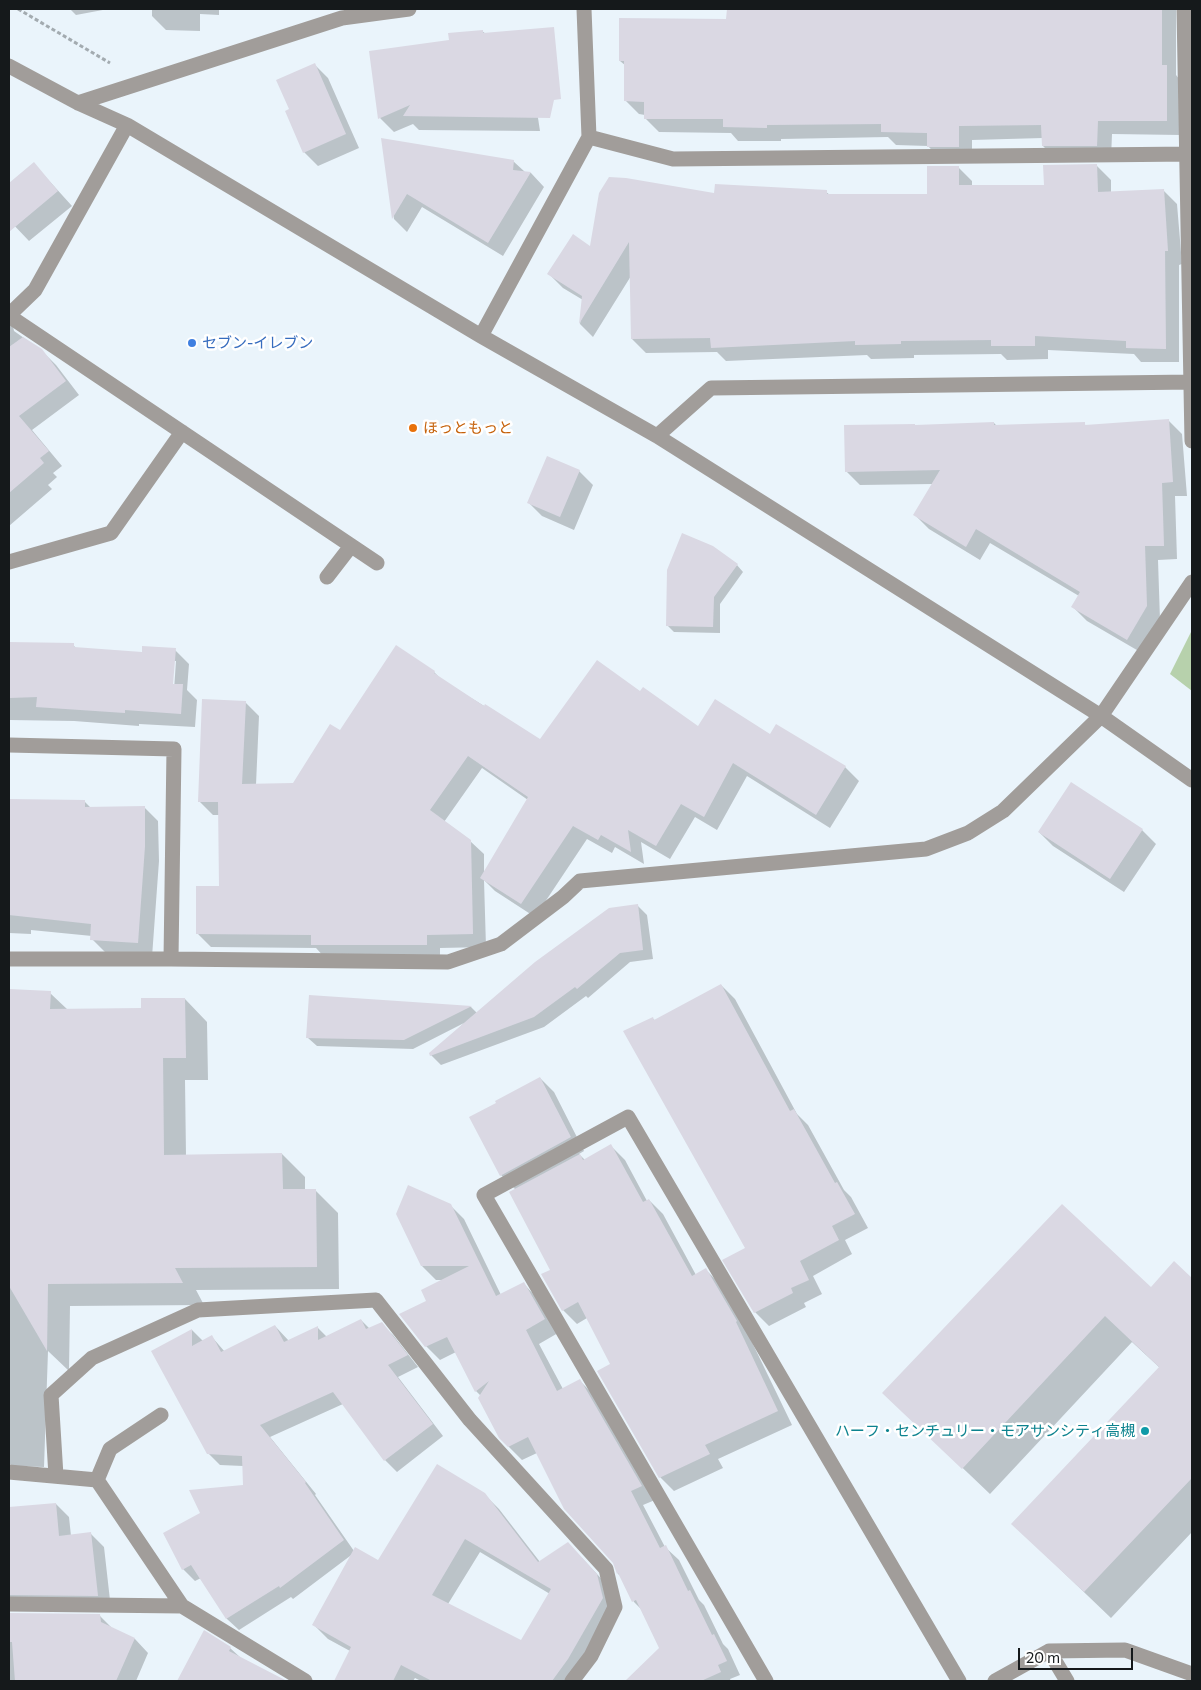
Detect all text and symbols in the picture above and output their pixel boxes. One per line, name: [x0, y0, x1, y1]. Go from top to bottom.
place label: セブン-イレブン: [202, 334, 313, 352]
marker: セブン-イレブン: [186, 337, 198, 349]
place label: ほっともっと: [423, 419, 513, 437]
marker: ほっともっと: [407, 422, 419, 434]
place label: ハーフ・センチュリー・モアサンシティ高槻: [835, 1422, 1135, 1440]
marker: ハーフ・センチュリー・モアサンシティ高槻: [1139, 1425, 1151, 1437]
scale bar: [1021, 1638, 1136, 1670]
text: 20 m: [1026, 1648, 1060, 1666]

